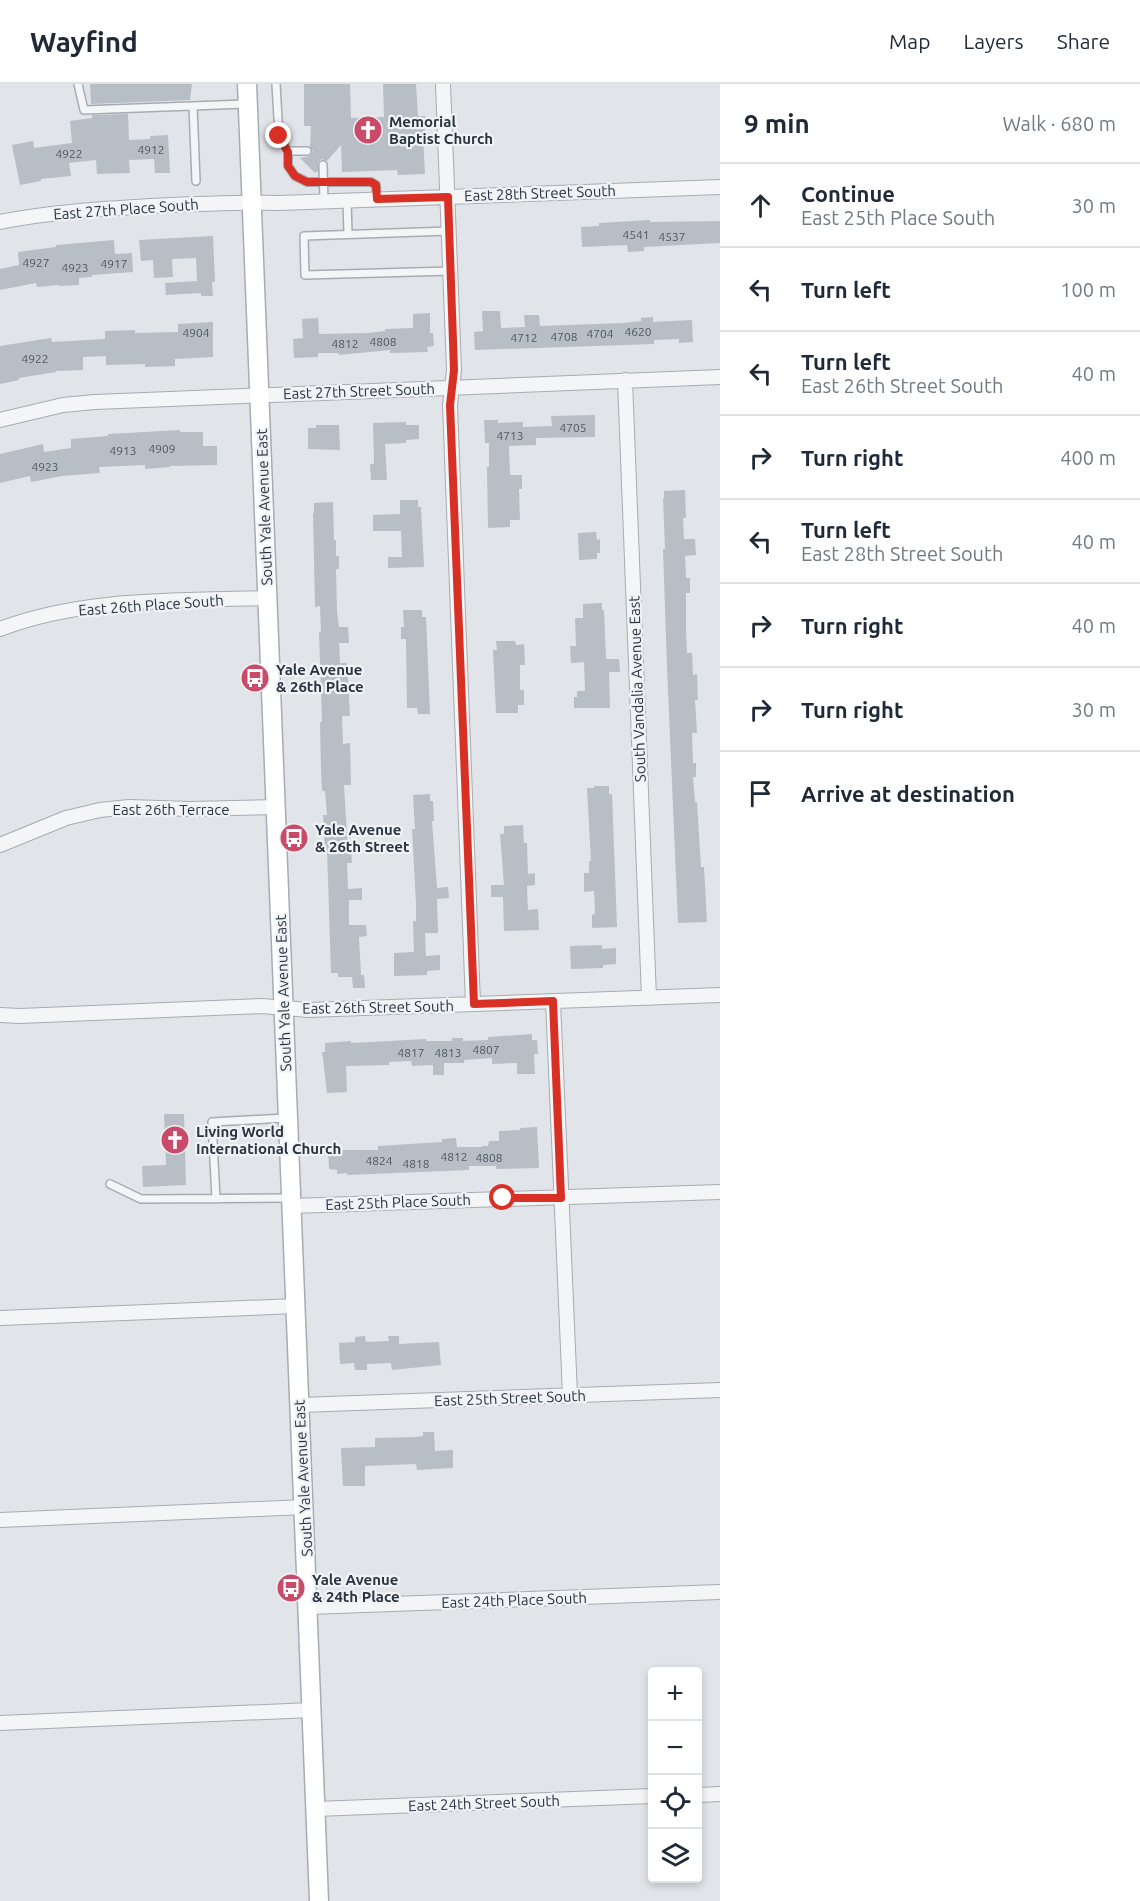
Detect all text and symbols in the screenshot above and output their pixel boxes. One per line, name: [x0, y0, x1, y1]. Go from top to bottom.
text: Wayfind: [30, 26, 138, 57]
text: Map: [889, 29, 930, 53]
text: Layers: [963, 29, 1024, 53]
text: Share: [1057, 29, 1110, 53]
text: 9 min: [744, 109, 810, 138]
text: Walk · 680 m: [1003, 112, 1116, 135]
place label: Memorial Baptist Church: [389, 113, 493, 147]
church icon: Memorial Baptist Church: [352, 114, 384, 146]
route end: [265, 122, 291, 148]
house number: 4912: [137, 143, 165, 156]
house number: 4922: [55, 147, 83, 160]
text: Continue: [801, 181, 895, 206]
street label: East 28th Street South: [464, 182, 616, 204]
icon: ahead: [744, 189, 777, 222]
text: 30 m: [1072, 194, 1116, 217]
street label: East 27th Place South: [53, 195, 199, 223]
text: East 25th Place South: [801, 206, 995, 229]
house number: 4541: [622, 228, 650, 241]
house number: 4537: [658, 230, 686, 243]
house number: 4927: [22, 256, 50, 269]
house number: 4917: [100, 257, 128, 270]
house number: 4923: [61, 261, 89, 274]
icon: left: [744, 273, 777, 306]
text: Turn left: [801, 277, 891, 302]
text: 100 m: [1060, 278, 1116, 301]
house number: 4620: [624, 325, 652, 338]
house number: 4904: [182, 326, 210, 339]
house number: 4704: [586, 327, 614, 340]
house number: 4708: [550, 330, 578, 343]
house number: 4712: [510, 331, 538, 344]
house number: 4808: [369, 335, 397, 348]
house number: 4812: [331, 337, 359, 350]
text: Turn left: [801, 349, 891, 374]
house number: 4922: [21, 352, 49, 365]
icon: left: [744, 357, 777, 390]
text: 40 m: [1072, 362, 1116, 385]
text: East 26th Street South: [801, 374, 1003, 397]
street label: East 27th Street South: [283, 380, 435, 402]
house number: 4705: [559, 421, 587, 434]
street label: South Yale Avenue East: [253, 428, 275, 586]
house number: 4713: [496, 429, 524, 442]
icon: right: [744, 441, 777, 474]
house number: 4909: [148, 442, 176, 455]
house number: 4913: [109, 444, 137, 457]
text: Turn right: [801, 445, 903, 470]
text: 400 m: [1060, 446, 1116, 469]
house number: 4923: [31, 460, 59, 473]
text: Turn left: [801, 517, 891, 542]
icon: left: [744, 525, 777, 558]
text: 40 m: [1072, 530, 1116, 553]
text: East 28th Street South: [801, 542, 1003, 565]
street label: East 26th Place South: [78, 591, 224, 619]
street label: South Vandalia Avenue East: [625, 595, 649, 782]
icon: right: [744, 609, 777, 642]
text: Turn right: [801, 613, 903, 638]
text: 40 m: [1072, 614, 1116, 637]
place label: Yale Avenue & 26th Place: [276, 661, 364, 695]
bus stop icon: Yale Avenue & 26th Place: [239, 662, 271, 694]
icon: right: [744, 693, 777, 726]
text: Turn right: [801, 697, 903, 722]
text: 30 m: [1072, 698, 1116, 721]
icon: arrive: [744, 777, 777, 810]
text: Arrive at destination: [801, 781, 1015, 806]
street label: East 26th Terrace: [113, 801, 229, 818]
place label: Yale Avenue & 26th Street: [315, 821, 410, 855]
bus stop icon: Yale Avenue & 26th Street: [278, 822, 310, 854]
street label: South Yale Avenue East: [272, 914, 294, 1072]
street label: East 26th Street South: [302, 997, 454, 1017]
house number: 4807: [472, 1043, 500, 1056]
house number: 4817: [397, 1046, 425, 1059]
house number: 4813: [434, 1046, 462, 1059]
place label: Living World International Church: [196, 1123, 341, 1157]
church icon: Living World International Church: [159, 1124, 191, 1156]
house number: 4812: [440, 1150, 468, 1163]
house number: 4808: [475, 1151, 503, 1164]
house number: 4824: [365, 1154, 393, 1167]
house number: 4818: [402, 1157, 430, 1170]
route start: [489, 1184, 515, 1210]
street label: East 25th Place South: [325, 1191, 471, 1213]
street label: East 25th Street South: [434, 1387, 586, 1409]
street label: South Yale Avenue East: [290, 1399, 316, 1557]
place label: Yale Avenue & 24th Place: [312, 1571, 400, 1605]
bus stop icon: Yale Avenue & 24th Place: [275, 1572, 307, 1604]
street label: East 24th Place South: [441, 1589, 587, 1611]
map controls: [648, 1667, 702, 1883]
button: +: [648, 1667, 702, 1721]
button: −: [648, 1721, 702, 1775]
button: locate: [648, 1775, 702, 1829]
street label: East 24th Street South: [408, 1792, 560, 1814]
button: layers: [648, 1829, 702, 1883]

